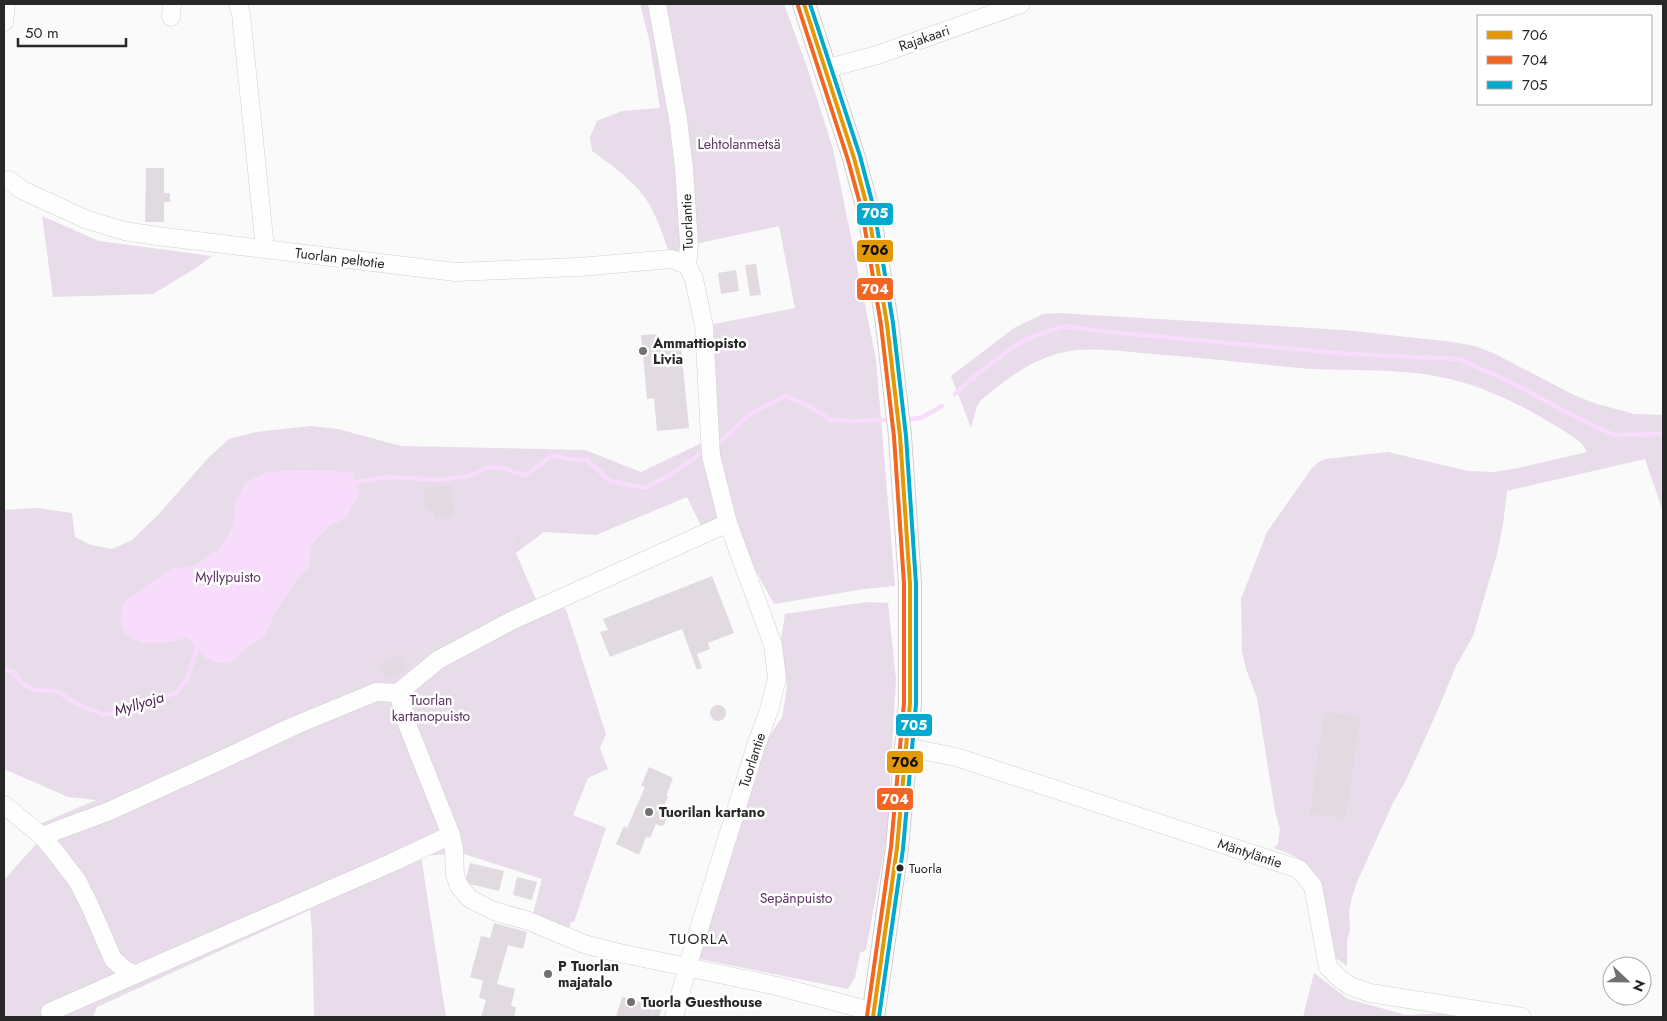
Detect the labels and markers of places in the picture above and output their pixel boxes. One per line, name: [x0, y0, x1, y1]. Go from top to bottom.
place label: Ammattiopisto Livia: [652, 333, 746, 369]
marker: Ammattiopisto Livia: [637, 345, 649, 357]
place label: Tuorilan kartano: [659, 802, 765, 822]
marker: Tuorilan kartano: [643, 806, 655, 818]
place label: Tuorla: [909, 859, 942, 878]
marker: Tuorla: [895, 863, 905, 873]
place label: P Tuorlan majatalo: [558, 956, 619, 992]
marker: P Tuorlan majatalo: [542, 968, 554, 980]
place label: Tuorla Guesthouse: [641, 992, 762, 1012]
marker: Tuorla Guesthouse: [625, 996, 637, 1008]

